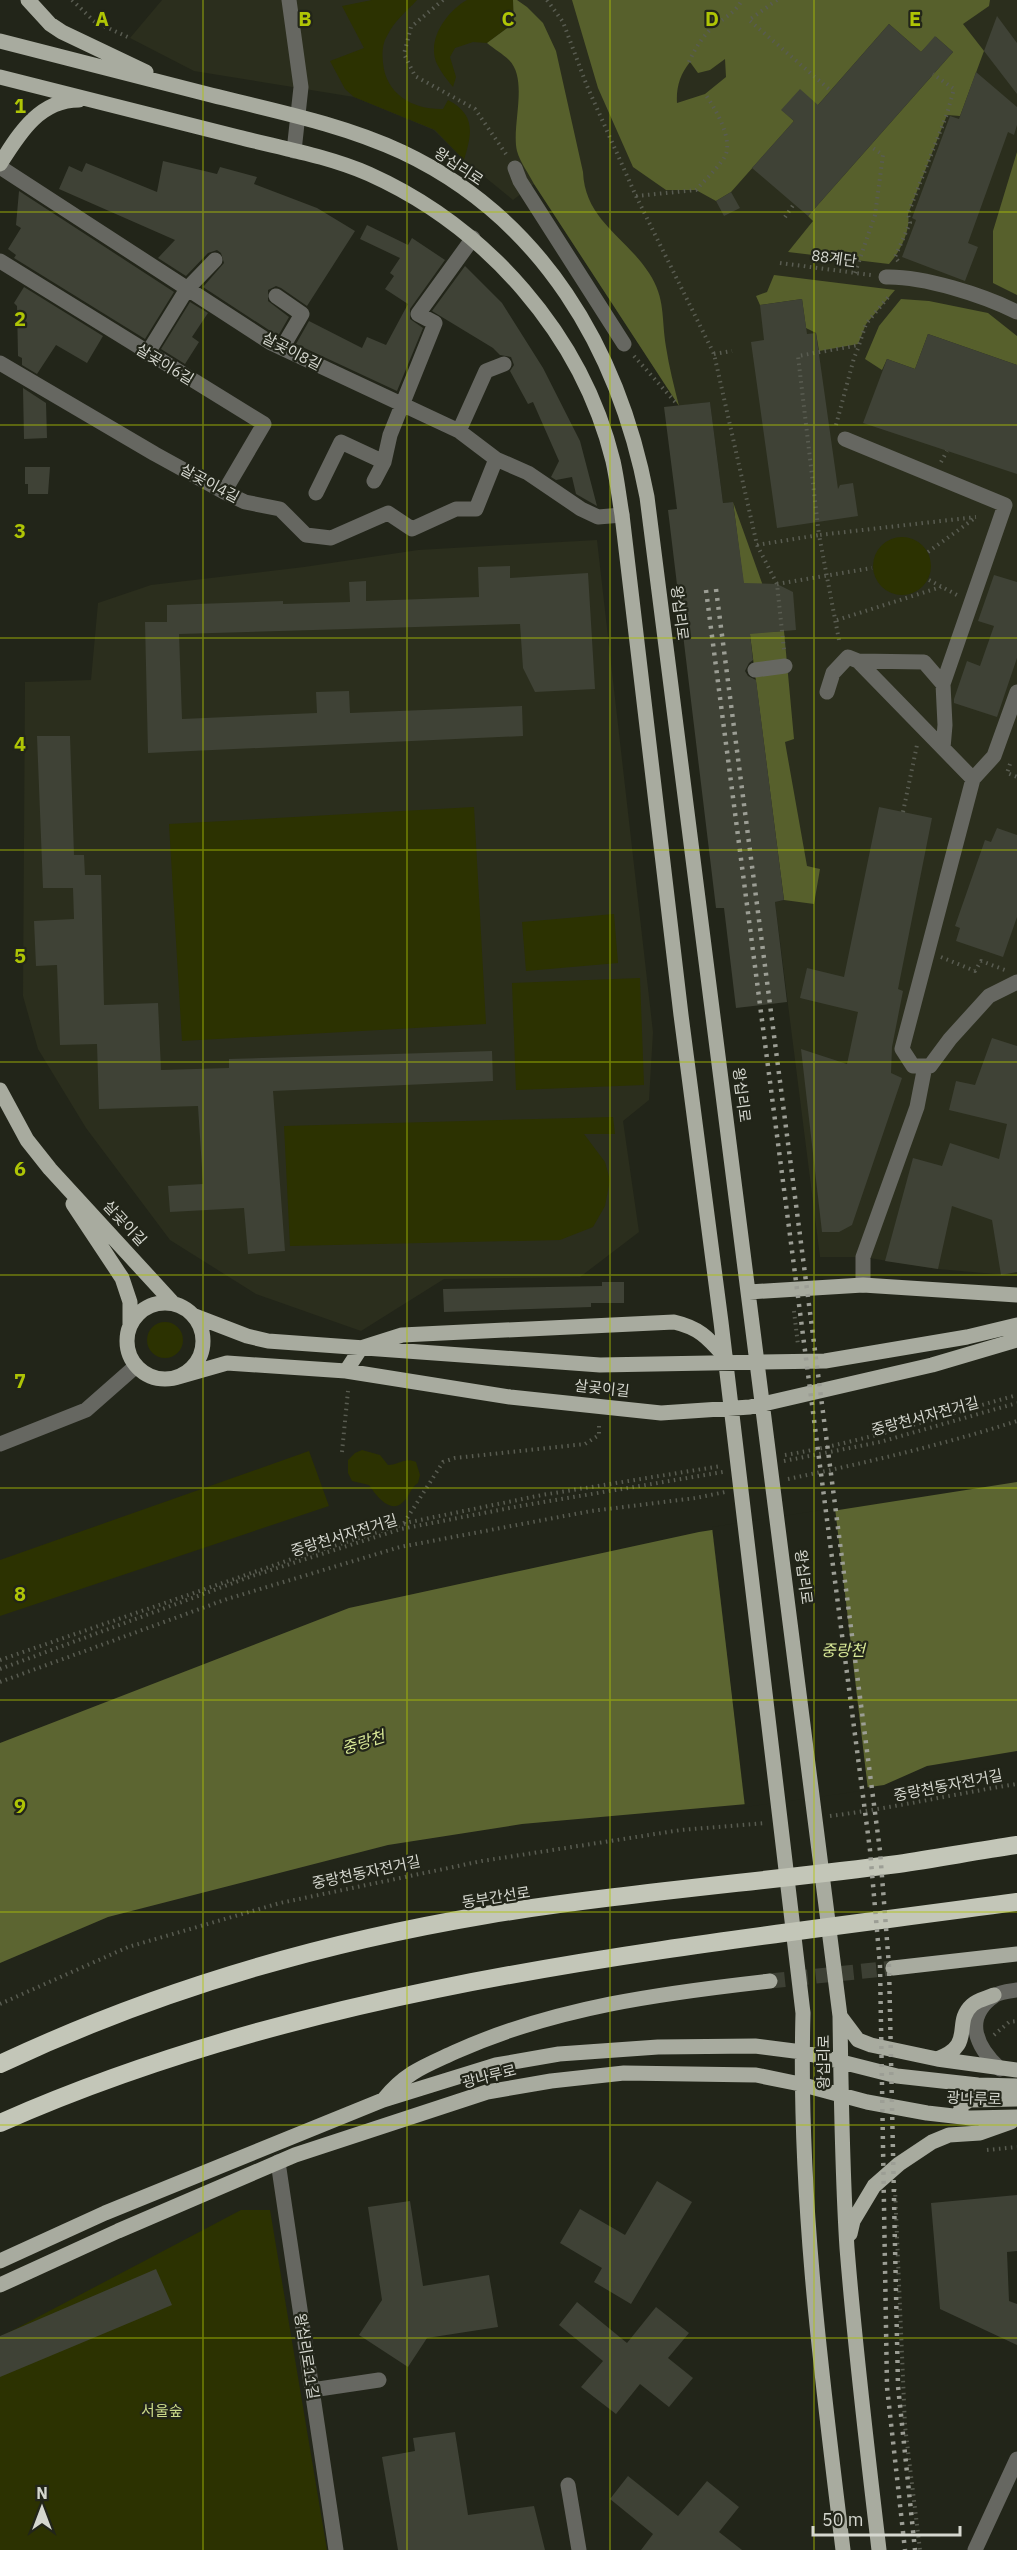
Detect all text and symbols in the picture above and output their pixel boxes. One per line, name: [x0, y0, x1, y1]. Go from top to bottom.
text: A: [95, 5, 109, 32]
text: B: [298, 5, 312, 32]
text: C: [501, 5, 515, 32]
text: D: [705, 5, 719, 32]
text: E: [909, 5, 921, 32]
text: 1: [14, 92, 26, 119]
street label: 왕십리로: [431, 143, 487, 189]
street label: 88계단: [810, 245, 858, 271]
text: 2: [14, 305, 26, 332]
street label: 살곶이8길: [259, 328, 325, 374]
street label: 살곶이6길: [133, 339, 197, 389]
street label: 살곶이4길: [177, 460, 243, 506]
text: 3: [14, 517, 26, 544]
street label: 왕십리로: [667, 584, 693, 642]
text: 4: [14, 730, 26, 757]
text: 5: [14, 942, 26, 969]
street label: 왕십리로: [729, 1066, 755, 1124]
text: 6: [14, 1155, 26, 1182]
street label: 살곶이길: [99, 1196, 151, 1250]
text: 7: [14, 1367, 26, 1394]
street label: 살곶이길: [574, 1376, 630, 1400]
street label: 중랑천서자전거길: [869, 1393, 981, 1439]
street label: 중랑천서자전거길: [288, 1510, 400, 1560]
street label: 왕십리로: [791, 1548, 817, 1606]
text: 8: [14, 1580, 26, 1607]
water label: 중랑천: [821, 1640, 867, 1660]
water label: 중랑천: [339, 1725, 389, 1758]
street label: 중랑천동자전거길: [892, 1765, 1004, 1805]
text: 9: [14, 1792, 26, 1819]
street label: 중랑천동자전거길: [310, 1851, 422, 1893]
street label: 동부간선로: [460, 1882, 532, 1912]
street label: 왕십리로: [814, 2034, 833, 2090]
street label: 광나루로: [460, 2060, 518, 2092]
street label: 광나루로: [946, 2088, 1002, 2108]
street label: 왕십리로11길: [291, 2312, 323, 2400]
park label: 서울숲: [141, 2401, 183, 2420]
north arrow: [12, 2478, 72, 2538]
text: N: [36, 2483, 48, 2503]
scale bar: [813, 2499, 960, 2537]
text: 50 m: [822, 2508, 864, 2531]

